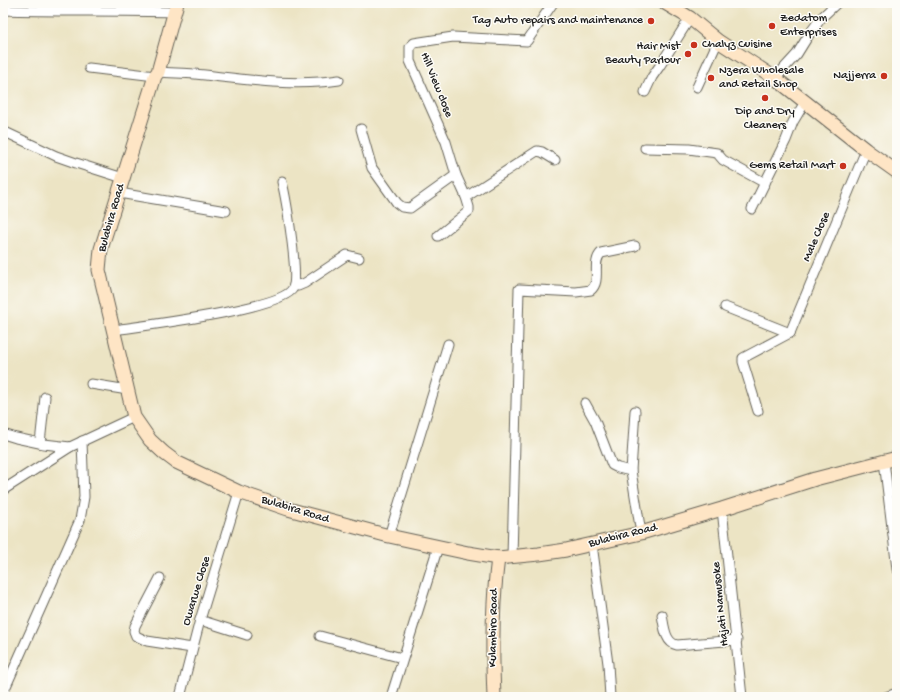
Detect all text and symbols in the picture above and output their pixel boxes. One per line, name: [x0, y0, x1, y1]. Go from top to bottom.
place label: Zedatom Enterprises: [780, 12, 837, 40]
place label: Tag Auto repairs and maintenance: [472, 14, 644, 28]
marker: Tag Auto repairs and maintenance: [646, 16, 656, 26]
marker: Zedatom Enterprises: [767, 21, 777, 31]
place label: Chalyz Cuisine: [702, 38, 773, 52]
place label: Hair Mist Beauty Parlour: [604, 40, 682, 68]
marker: Chalyz Cuisine: [689, 40, 699, 50]
marker: Hair Mist Beauty Parlour: [683, 49, 693, 59]
street label: Hill View close: [417, 51, 456, 120]
place label: Nzera Wholesale and Retail Shop: [719, 64, 805, 92]
place label: Najjerra: [833, 69, 876, 83]
marker: Najjerra: [879, 71, 889, 81]
marker: Nzera Wholesale and Retail Shop: [706, 73, 716, 83]
marker: Dip and Dry Cleaners: [760, 93, 770, 103]
place label: Dip and Dry Cleaners: [734, 105, 795, 133]
place label: Gems Retail Mart: [749, 159, 836, 173]
marker: Gems Retail Mart: [838, 161, 848, 171]
street label: Bulabira Road: [95, 182, 129, 255]
street label: Male Close: [800, 209, 834, 264]
street label: Bulabira Road: [259, 493, 331, 527]
street label: Bulabira Road: [586, 521, 660, 551]
street label: Owarwe Close: [180, 554, 214, 627]
street label: Hajati Namusoke: [710, 560, 732, 647]
street label: Kulambiro Road: [486, 588, 502, 667]

